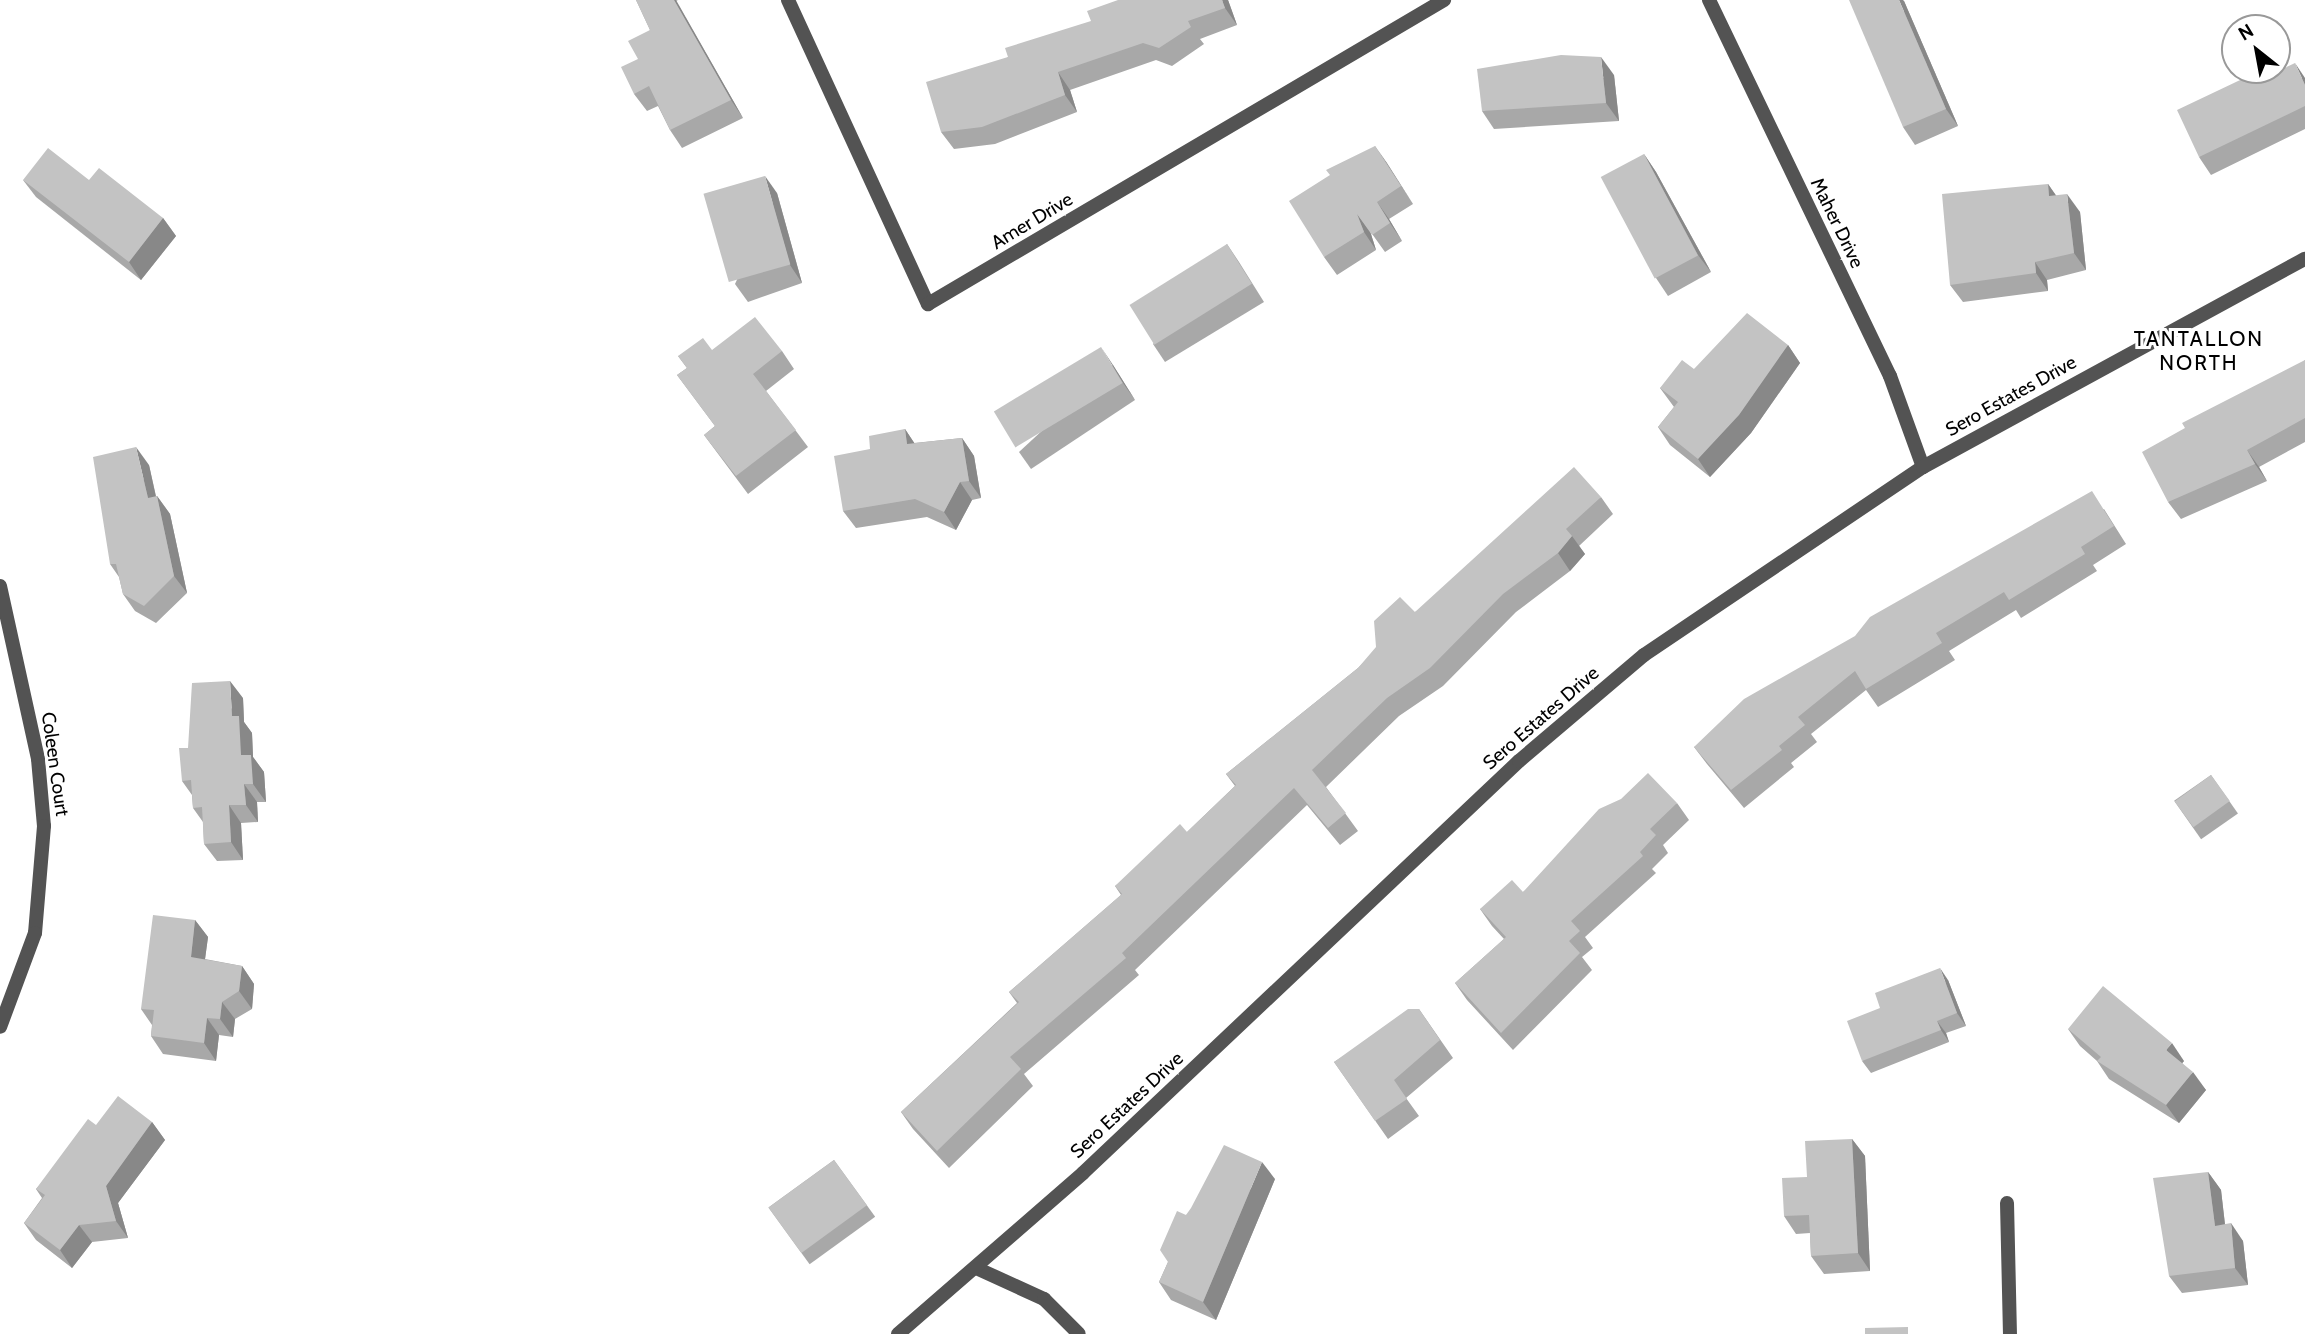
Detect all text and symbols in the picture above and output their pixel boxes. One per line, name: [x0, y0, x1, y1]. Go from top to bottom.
north arrow: [2221, 14, 2291, 84]
text: N: [2234, 19, 2258, 46]
street label: Maher Drive: [1805, 174, 1869, 272]
street label: Amer Drive: [987, 188, 1077, 254]
district label: TANTALLON NORTH: [2135, 326, 2263, 376]
street label: Sero Estates Drive: [1942, 351, 2080, 441]
street label: Sero Estates Drive: [1479, 662, 1603, 774]
street label: Coleen Court: [36, 710, 74, 818]
street label: Sero Estates Drive: [1066, 1047, 1188, 1163]

